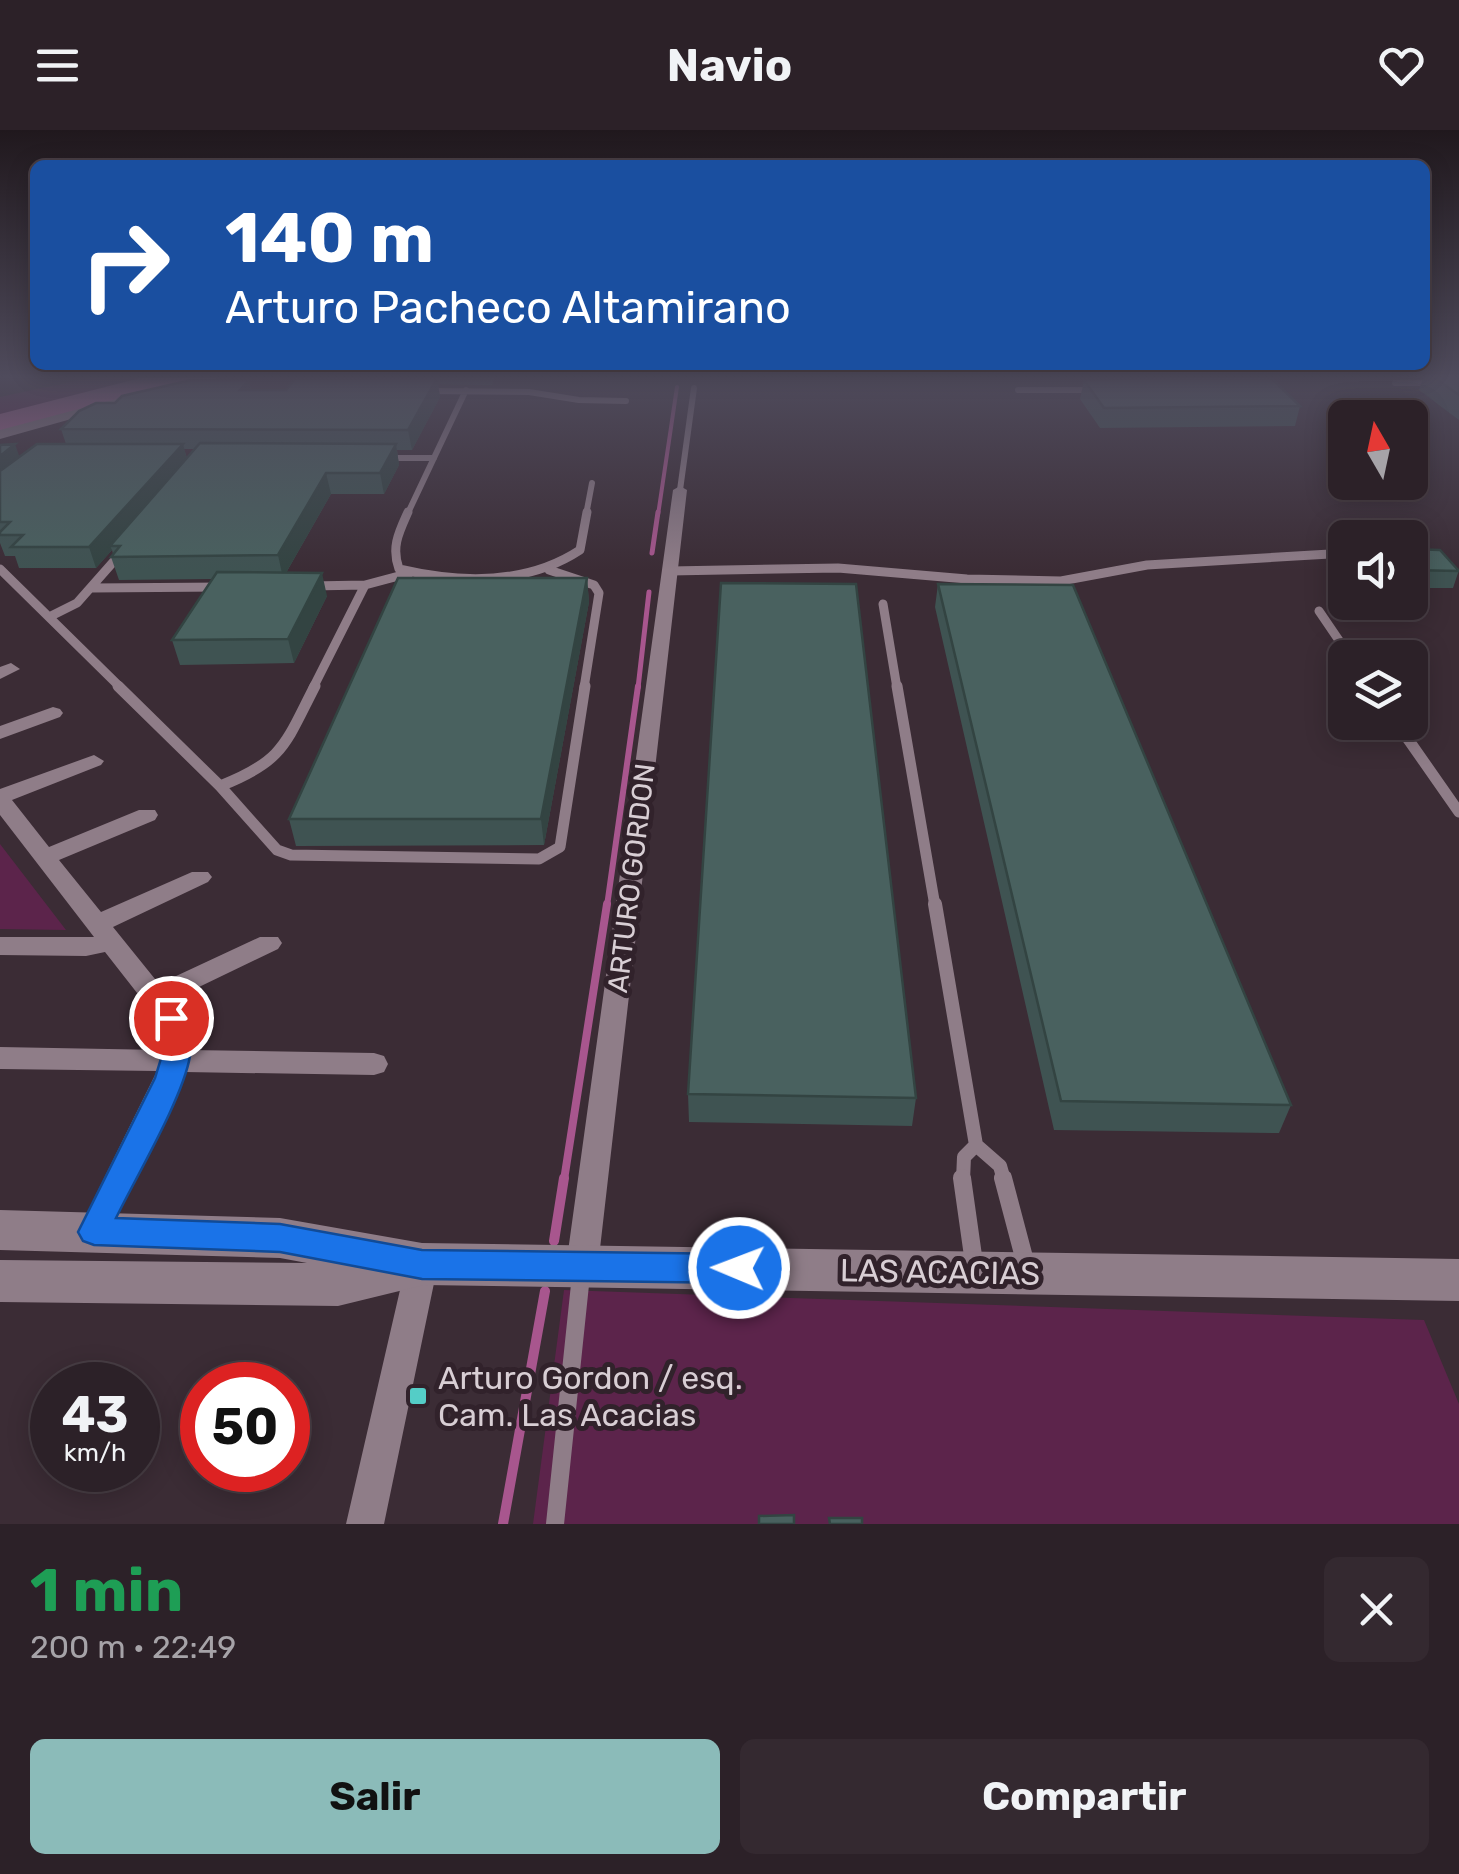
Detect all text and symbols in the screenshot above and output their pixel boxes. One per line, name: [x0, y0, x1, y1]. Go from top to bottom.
icon: menu: [30, 38, 85, 93]
icon: heart: [1374, 38, 1429, 93]
text: Navio: [667, 39, 792, 92]
text: 140 m: [225, 197, 434, 280]
icon: right: [60, 200, 190, 330]
text: Arturo Pacheco Altamirano: [225, 281, 791, 334]
north arrow: [1328, 400, 1428, 500]
map controls: [1328, 400, 1428, 740]
button: sound: [1328, 520, 1428, 620]
button: layers: [1328, 640, 1428, 740]
street label: ARTURO GORDON: [601, 761, 662, 995]
pin: [129, 976, 214, 1061]
icon: arrive: [144, 991, 199, 1046]
position arrow: [687, 1216, 791, 1320]
street label: LAS ACACIAS: [840, 1251, 1040, 1293]
place label: Arturo Gordon / esq. Cam. Las Acacias: [438, 1359, 743, 1434]
speed limit sign: 50: [180, 1362, 310, 1492]
text: 43: [61, 1385, 129, 1445]
marker: Arturo Gordon / esq. Cam. Las Acacias: [407, 1385, 429, 1407]
text: km/h: [64, 1438, 126, 1467]
text: 1 min: [30, 1555, 183, 1626]
button: close: [1324, 1557, 1429, 1662]
text: 200 m · 22:49: [30, 1628, 236, 1666]
button: Salir: [30, 1739, 720, 1854]
button: Compartir: [740, 1739, 1429, 1854]

